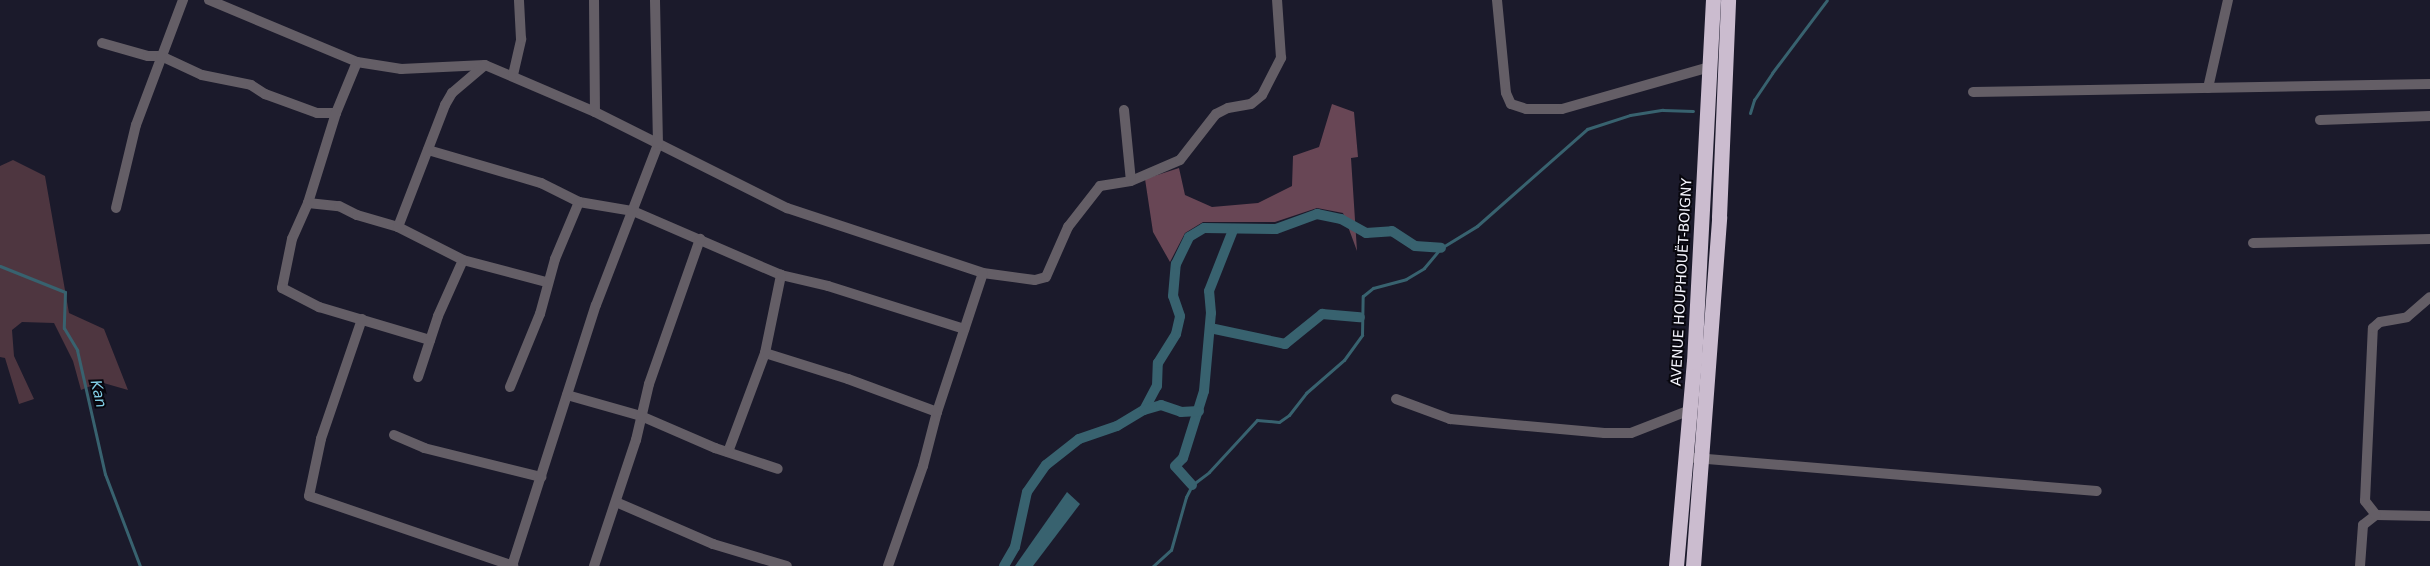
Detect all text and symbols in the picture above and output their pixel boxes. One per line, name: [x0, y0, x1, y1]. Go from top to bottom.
street label: AVENUE HOUPHOUËT-BOIGNY: [1667, 178, 1695, 386]
water label: Kan: [86, 378, 110, 410]

